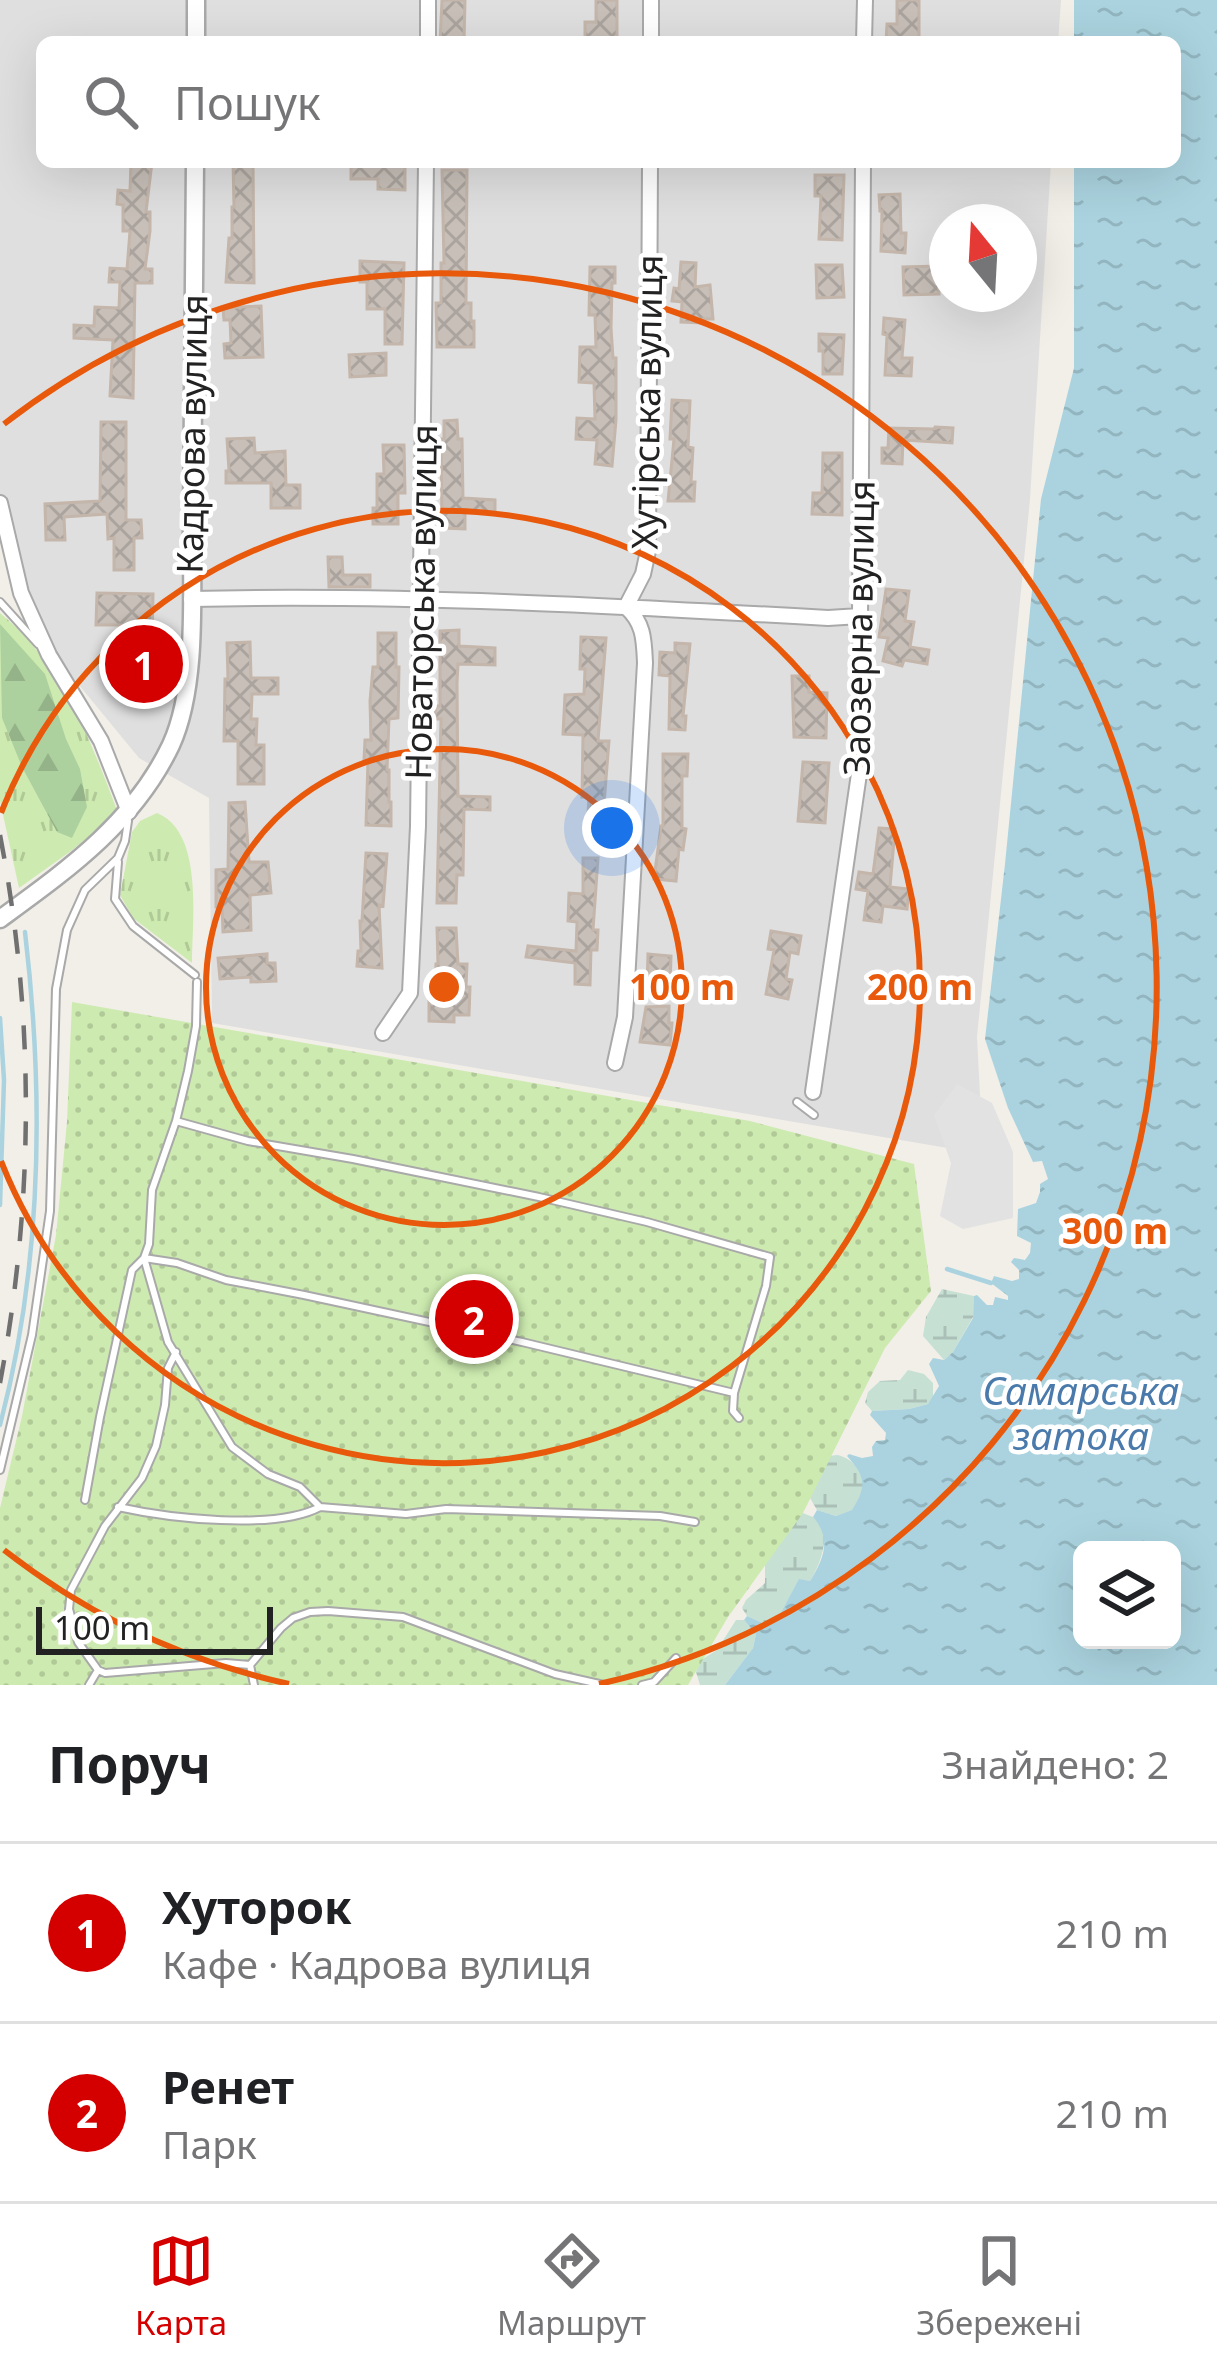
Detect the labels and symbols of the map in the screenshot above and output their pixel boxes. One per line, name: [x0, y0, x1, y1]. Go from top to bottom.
north arrow: [929, 204, 1037, 312]
street label: Хутірська вулиця: [619, 254, 674, 550]
street label: Кадрова вулиця: [165, 294, 218, 574]
street label: Новаторська вулиця: [393, 424, 448, 780]
street label: Заозерна вулиця: [831, 480, 886, 776]
pin: 1: [105, 619, 183, 709]
your location: [582, 798, 642, 858]
text: 100 m: [629, 962, 735, 1011]
text: 200 m: [867, 962, 973, 1011]
centre of rings: [423, 966, 465, 1008]
text: 300 m: [1062, 1206, 1168, 1255]
pin: 2: [435, 1274, 513, 1364]
water label: Самарська затока: [983, 1363, 1179, 1461]
scale bar: [36, 1601, 273, 1654]

